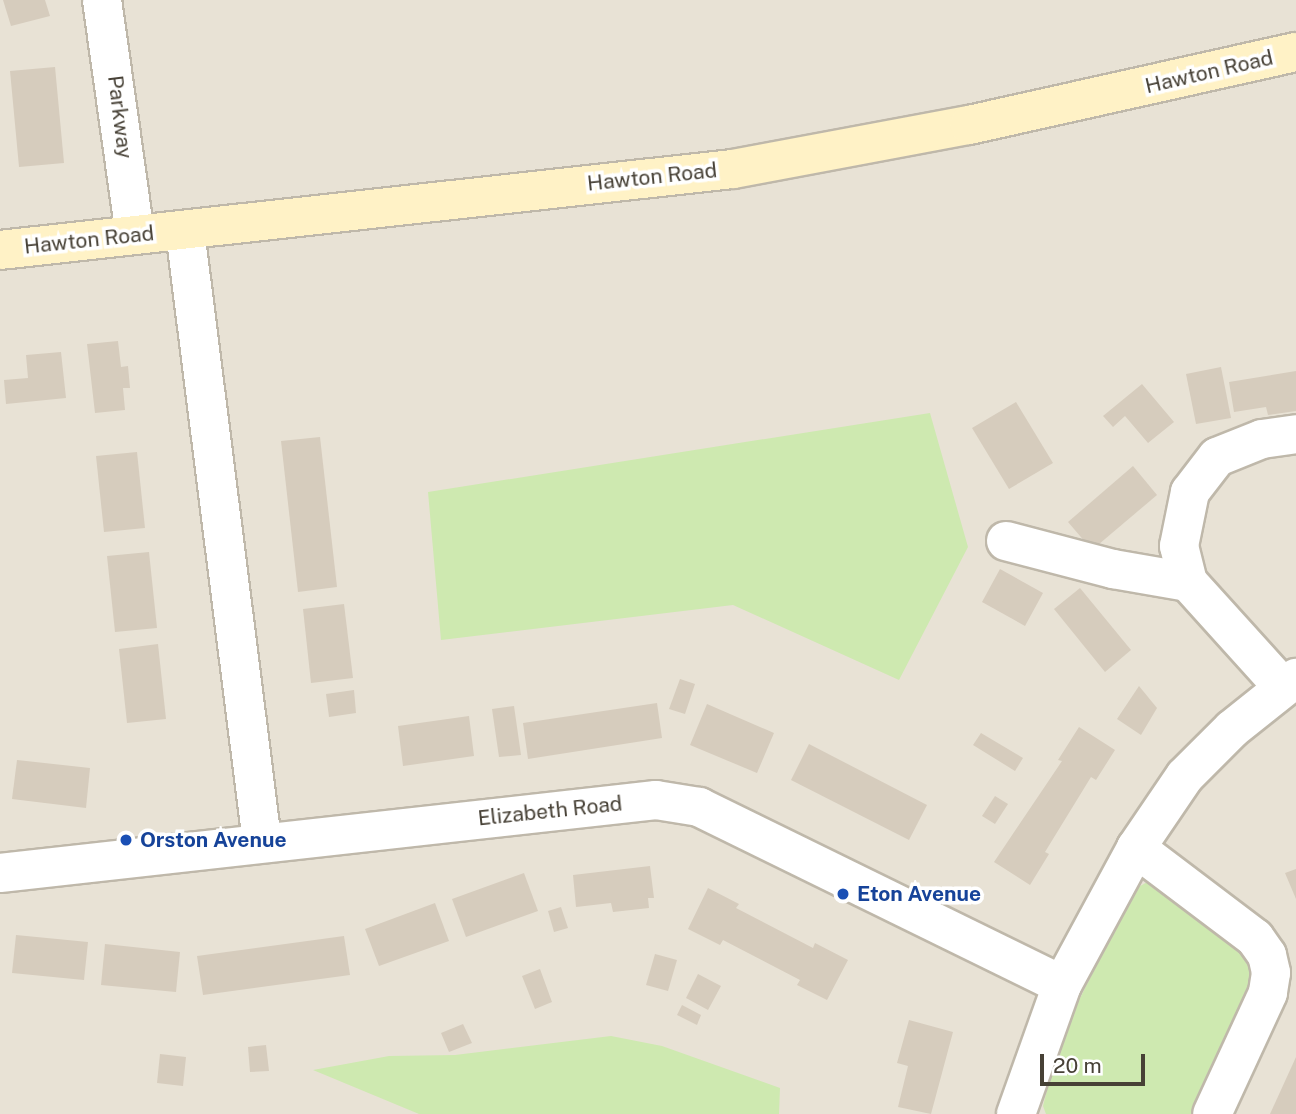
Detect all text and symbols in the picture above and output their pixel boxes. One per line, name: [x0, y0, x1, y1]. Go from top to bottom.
street label: Hawton Road: [1143, 45, 1275, 99]
street label: Parkway: [102, 74, 138, 160]
street label: Hawton Road: [586, 158, 718, 196]
street label: Hawton Road: [23, 221, 155, 259]
street label: Elizabeth Road: [477, 791, 623, 831]
place label: Orston Avenue: [140, 827, 287, 853]
marker: Orston Avenue: [118, 832, 134, 848]
place label: Eton Avenue: [857, 881, 981, 907]
marker: Eton Avenue: [835, 886, 851, 902]
scale bar: [1044, 1040, 1149, 1084]
text: 20 m: [1053, 1053, 1102, 1078]

